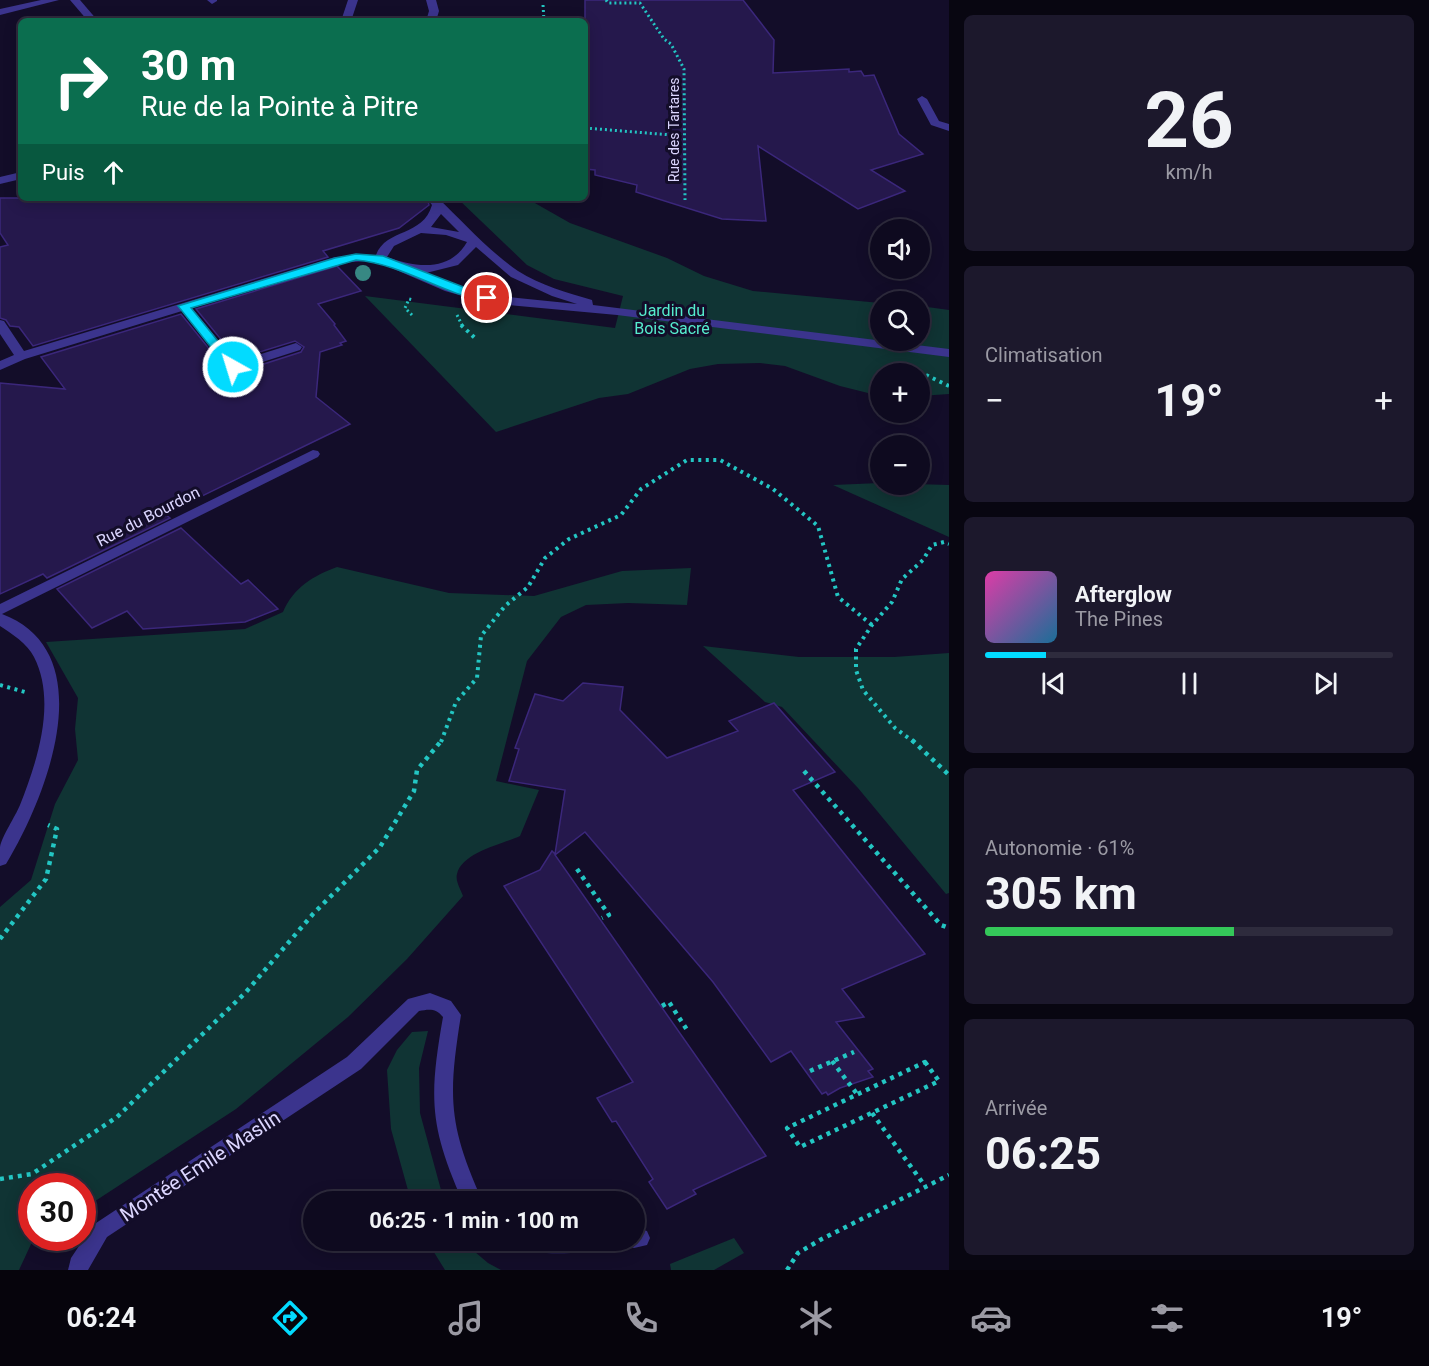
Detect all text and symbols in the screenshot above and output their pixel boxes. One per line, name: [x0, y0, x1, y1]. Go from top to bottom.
text: 30 m: [141, 41, 236, 90]
icon: right: [42, 42, 120, 120]
text: 26: [1144, 75, 1234, 166]
street label: Rue des Tartares: [666, 78, 682, 182]
text: Rue de la Pointe à Pitre: [141, 91, 418, 123]
icon: ahead: [97, 156, 130, 189]
text: Puis: [42, 160, 85, 185]
text: km/h: [1166, 160, 1212, 184]
map controls: [870, 219, 930, 495]
button: sound: [870, 219, 930, 279]
pin: [461, 272, 512, 323]
icon: arrive: [470, 281, 503, 314]
button: search: [870, 291, 930, 351]
park label: Jardin du Bois Sacré: [634, 301, 710, 338]
position arrow: [201, 335, 265, 399]
text: Climatisation: [985, 343, 1103, 367]
button: +: [870, 363, 930, 423]
text: 19°: [1154, 374, 1224, 427]
text: −: [985, 381, 1004, 420]
text: +: [1374, 381, 1393, 420]
button: −: [870, 435, 930, 495]
street label: Rue du Bourdon: [94, 482, 203, 551]
text: Afterglow: [1075, 582, 1172, 607]
text: The Pines: [1075, 607, 1163, 631]
icon: previous: [1037, 667, 1070, 700]
icon: pause: [1173, 667, 1206, 700]
icon: next: [1309, 667, 1342, 700]
text: Autonomie · 61%: [985, 836, 1134, 860]
text: 305 km: [985, 867, 1137, 920]
text: Arrivée: [985, 1096, 1047, 1120]
street label: Montée Emile Maslin: [115, 1105, 285, 1227]
text: 06:25: [985, 1127, 1101, 1180]
speed limit sign: 30: [18, 1173, 96, 1251]
text: 06:25 · 1 min · 100 m: [369, 1208, 579, 1233]
icon: directions: [269, 1297, 311, 1339]
icon: music: [445, 1297, 487, 1339]
icon: phone: [620, 1297, 662, 1339]
icon: climate: [795, 1297, 837, 1339]
icon: car: [970, 1297, 1012, 1339]
icon: filters: [1146, 1297, 1188, 1339]
text: 06:24: [67, 1302, 136, 1334]
text: 19°: [1321, 1302, 1362, 1334]

